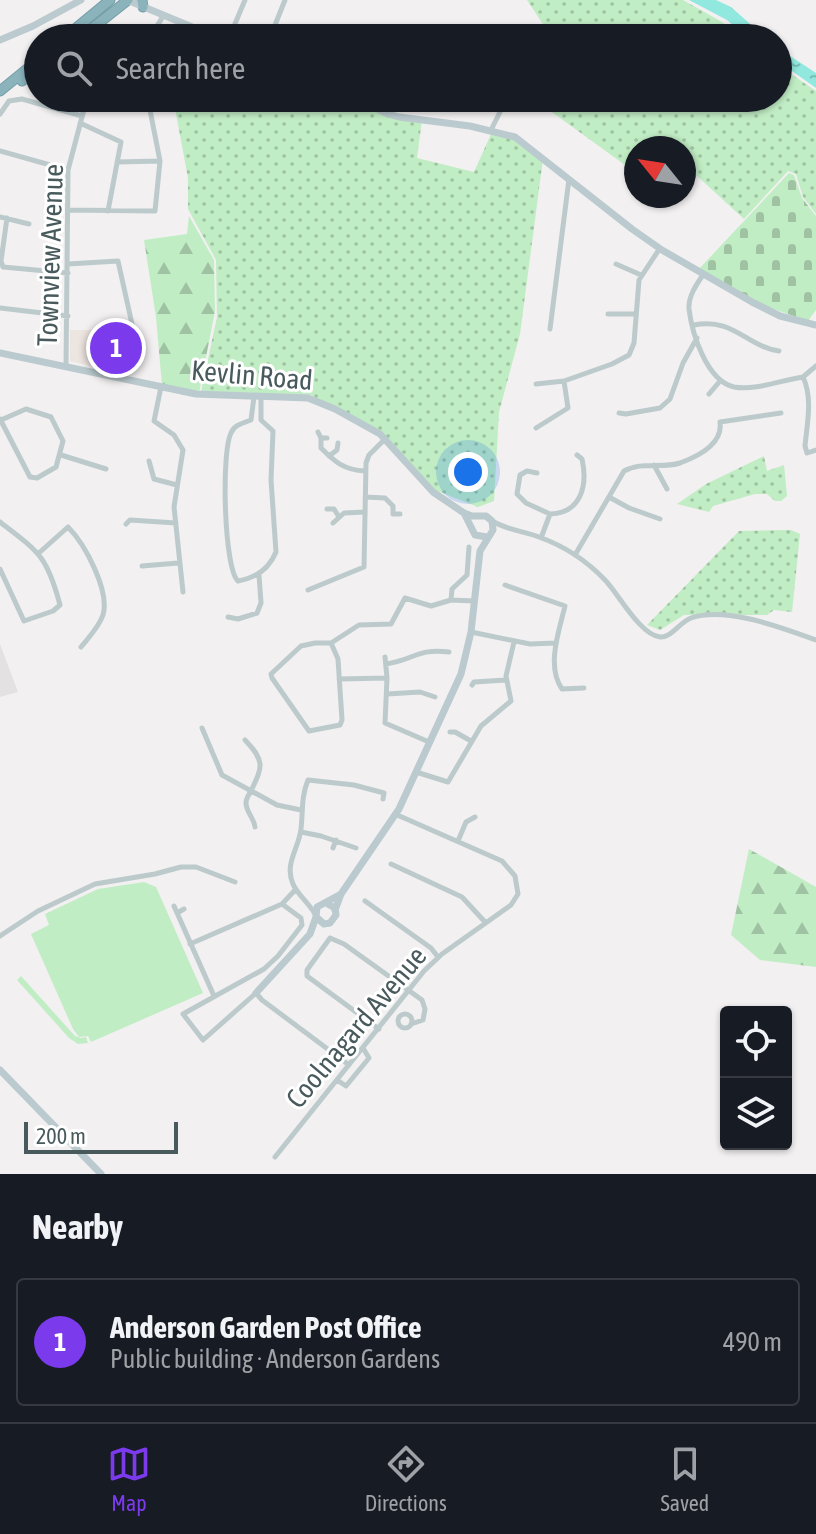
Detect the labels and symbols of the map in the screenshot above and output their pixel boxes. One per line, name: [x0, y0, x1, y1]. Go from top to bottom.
north arrow: [624, 136, 696, 208]
street label: Townview Avenue: [31, 163, 69, 347]
pin: 1: [90, 318, 142, 378]
street label: Kevlin Road: [190, 354, 314, 396]
your location: [448, 452, 488, 492]
street label: Coolnagard Avenue: [279, 940, 433, 1114]
scale bar: [24, 1118, 178, 1154]

